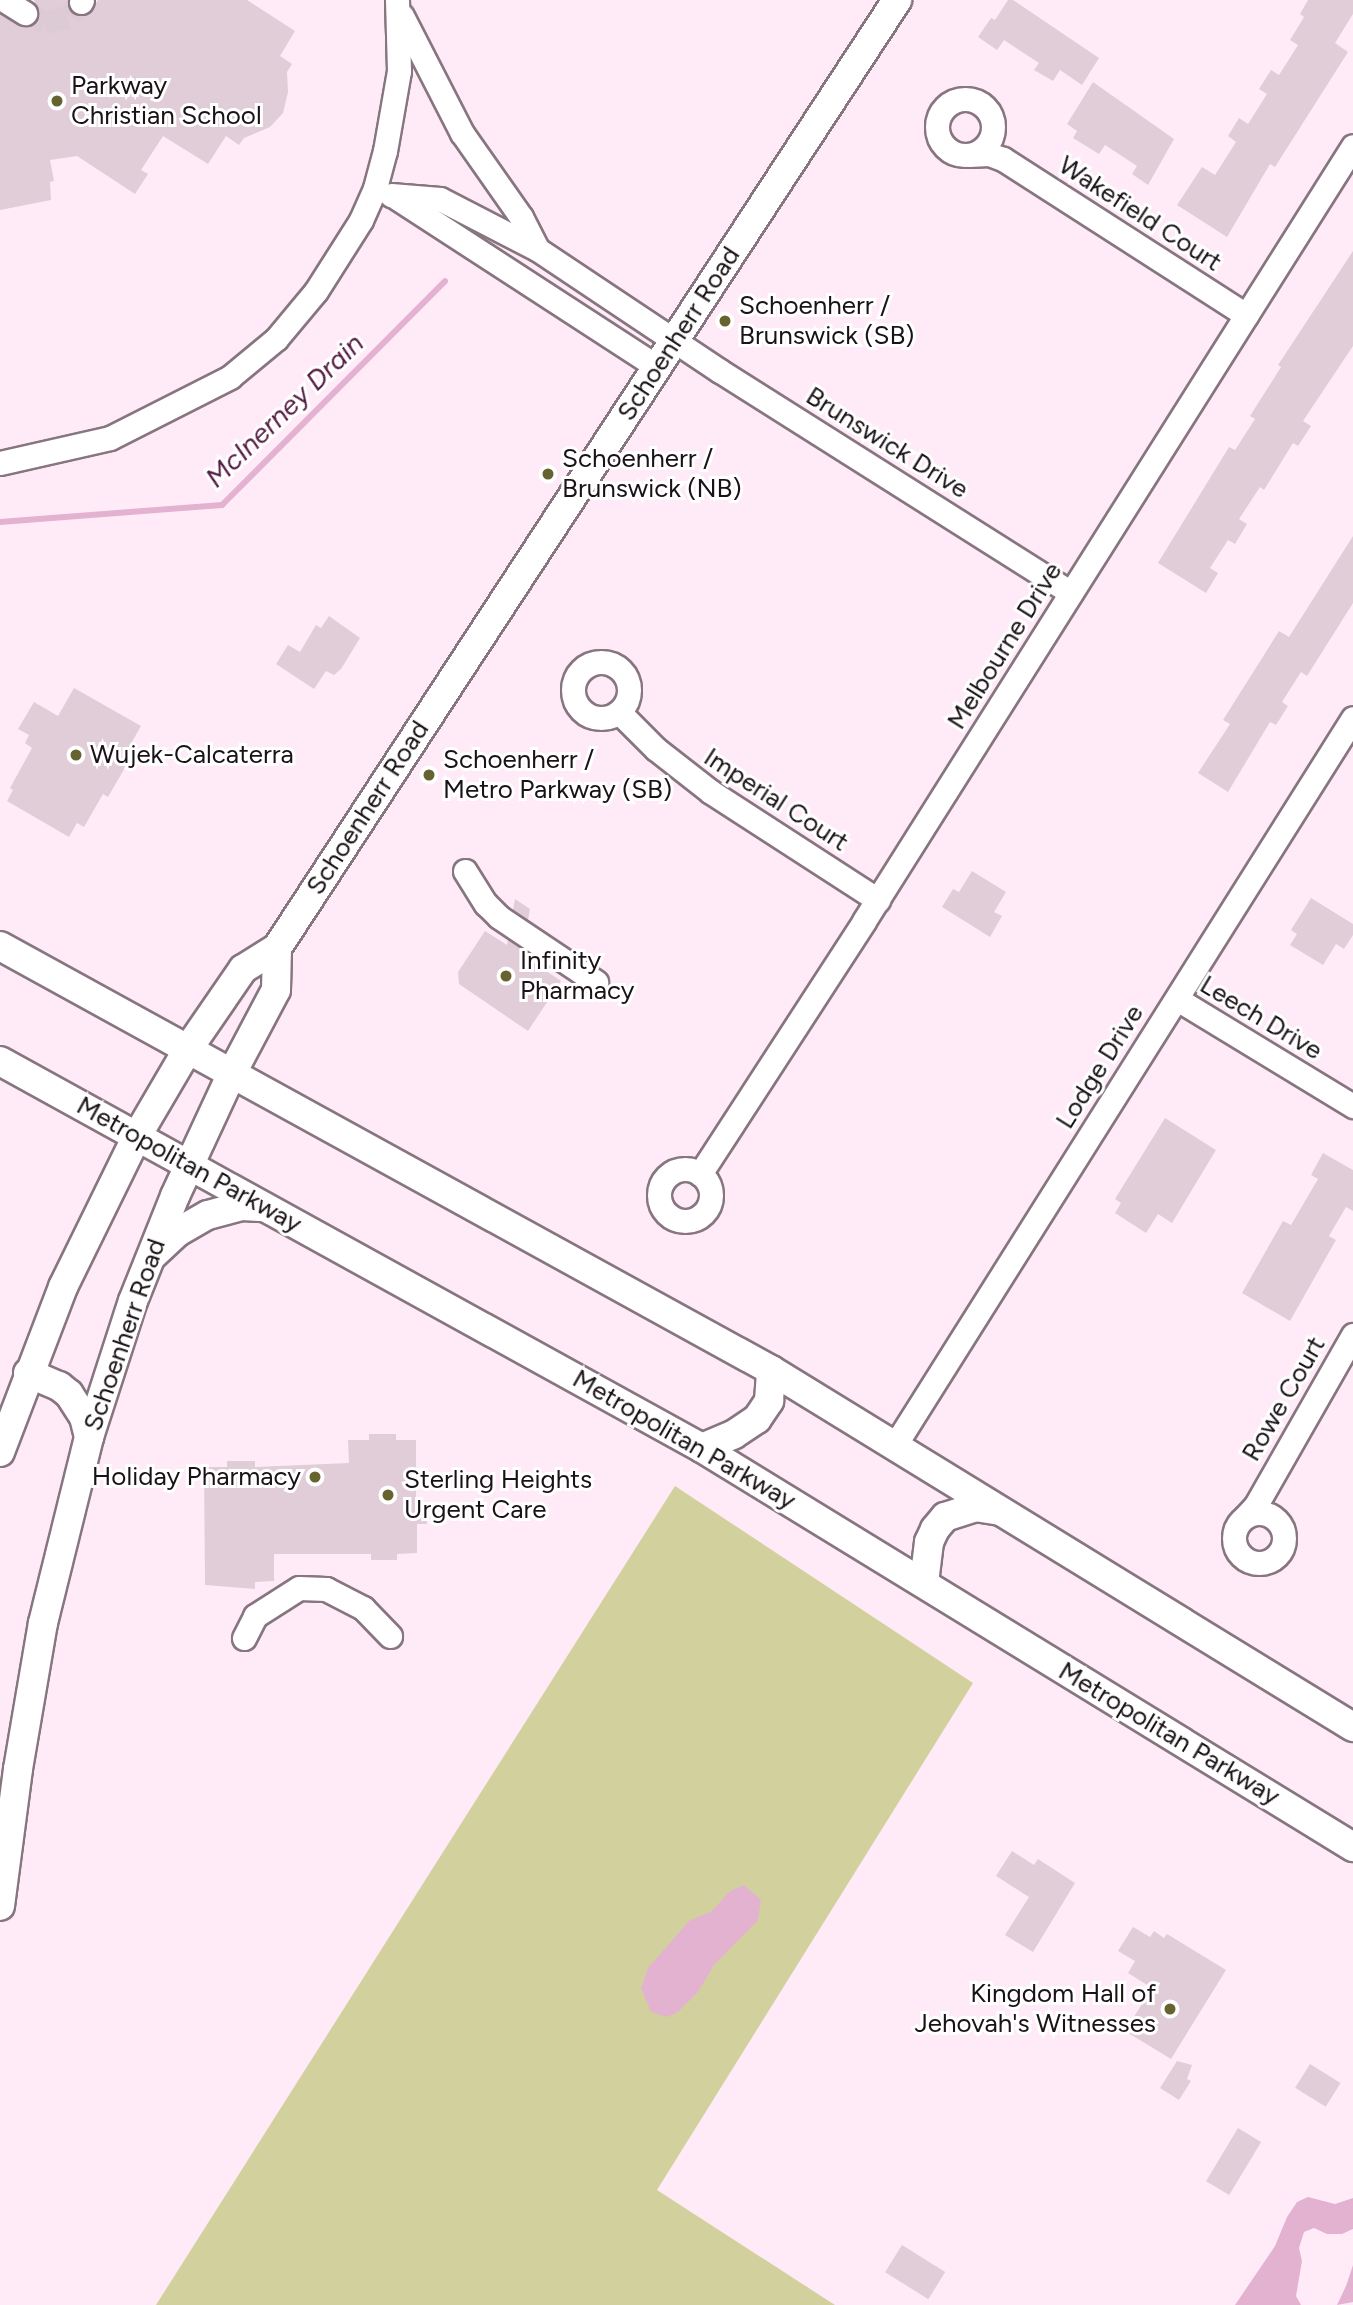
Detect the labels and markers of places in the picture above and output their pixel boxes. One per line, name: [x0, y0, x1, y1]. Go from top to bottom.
place label: Parkway Christian School: [71, 70, 262, 132]
marker: Parkway Christian School: [49, 93, 65, 109]
place label: Schoenherr / Brunswick (SB): [739, 290, 914, 352]
marker: Schoenherr / Brunswick (SB): [717, 313, 733, 329]
place label: Schoenherr / Brunswick (NB): [562, 443, 742, 504]
marker: Schoenherr / Brunswick (NB): [540, 466, 556, 482]
place label: Wujek-Calcaterra: [90, 739, 294, 771]
place label: Schoenherr / Metro Parkway (SB): [443, 744, 672, 806]
marker: Wujek-Calcaterra: [68, 747, 84, 763]
marker: Schoenherr / Metro Parkway (SB): [421, 767, 437, 783]
place label: Infinity Pharmacy: [520, 945, 634, 1006]
marker: Infinity Pharmacy: [498, 968, 514, 984]
place label: Holiday Pharmacy: [92, 1461, 301, 1493]
place label: Sterling Heights Urgent Care: [404, 1464, 592, 1526]
marker: Holiday Pharmacy: [307, 1469, 323, 1485]
marker: Sterling Heights Urgent Care: [378, 1485, 398, 1505]
place label: Kingdom Hall of Jehovah's Witnesses: [914, 1978, 1156, 2039]
marker: Kingdom Hall of Jehovah's Witnesses: [1162, 2001, 1178, 2017]

